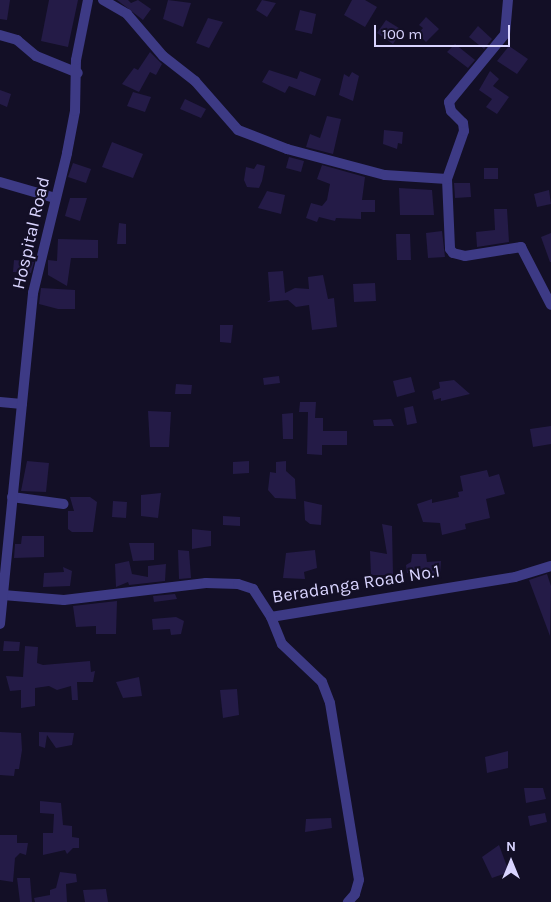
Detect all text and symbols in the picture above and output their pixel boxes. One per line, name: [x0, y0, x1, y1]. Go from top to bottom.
scale bar: [376, 15, 512, 47]
text: 100 m: [382, 25, 422, 43]
street label: Hospital Road: [8, 175, 54, 291]
street label: Beradanga Road No.1: [271, 560, 441, 608]
north arrow: [486, 837, 536, 887]
text: N: [506, 838, 516, 855]

